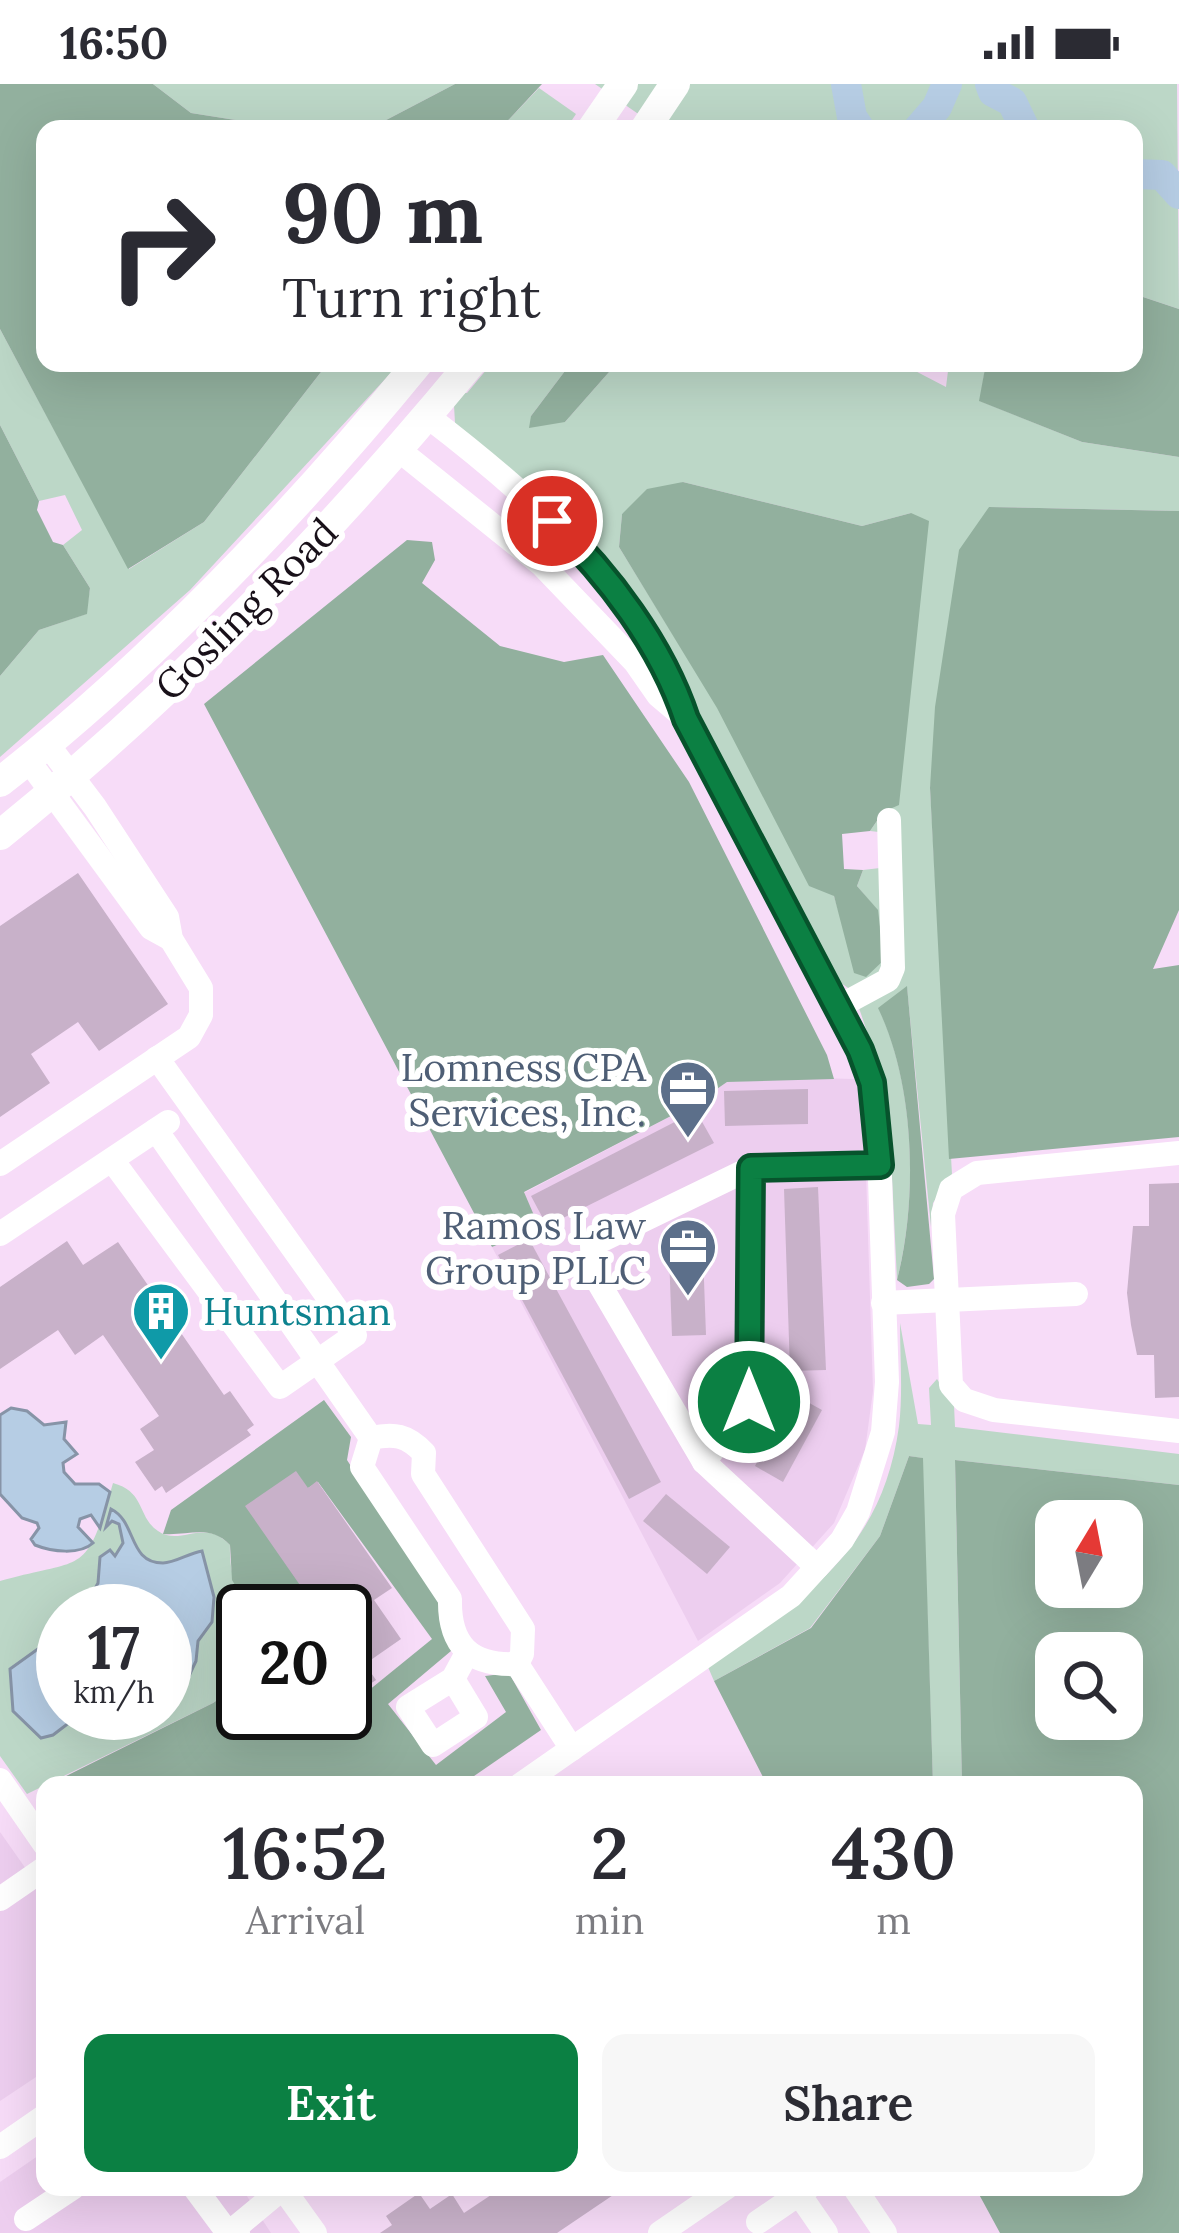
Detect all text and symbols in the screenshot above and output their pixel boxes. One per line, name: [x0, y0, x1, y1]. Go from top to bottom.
text: 16:50: [60, 14, 168, 71]
text: 90 m: [282, 158, 483, 266]
icon: right: [84, 168, 240, 324]
text: Turn right: [282, 263, 541, 332]
pin: [501, 470, 603, 572]
icon: arrive: [519, 488, 585, 554]
street label: Gosling Road: [144, 507, 348, 711]
place label: Lomness CPA Services, Inc.: [401, 1042, 647, 1137]
office icon: Lomness CPA Services, Inc.: [657, 1058, 719, 1140]
place label: Ramos Law Group PLLC: [425, 1200, 647, 1295]
office icon: Ramos Law Group PLLC: [657, 1216, 719, 1298]
building icon: Huntsman: [130, 1280, 192, 1362]
place label: Huntsman: [203, 1286, 391, 1336]
position arrow: [686, 1339, 812, 1465]
north arrow: [1035, 1500, 1143, 1608]
map controls: [1035, 1500, 1143, 1740]
speed limit sign: 20: [216, 1584, 372, 1740]
text: 17: [88, 1609, 140, 1685]
button: search: [1035, 1632, 1143, 1740]
text: km/h: [73, 1673, 155, 1711]
text: 16:52: [223, 1807, 388, 1899]
text: 2: [590, 1807, 629, 1899]
text: 430: [831, 1807, 956, 1899]
text: Arrival: [246, 1895, 365, 1945]
text: min: [575, 1895, 644, 1945]
text: m: [876, 1895, 911, 1945]
button: Exit: [84, 2034, 578, 2172]
button: Share: [602, 2034, 1095, 2172]

